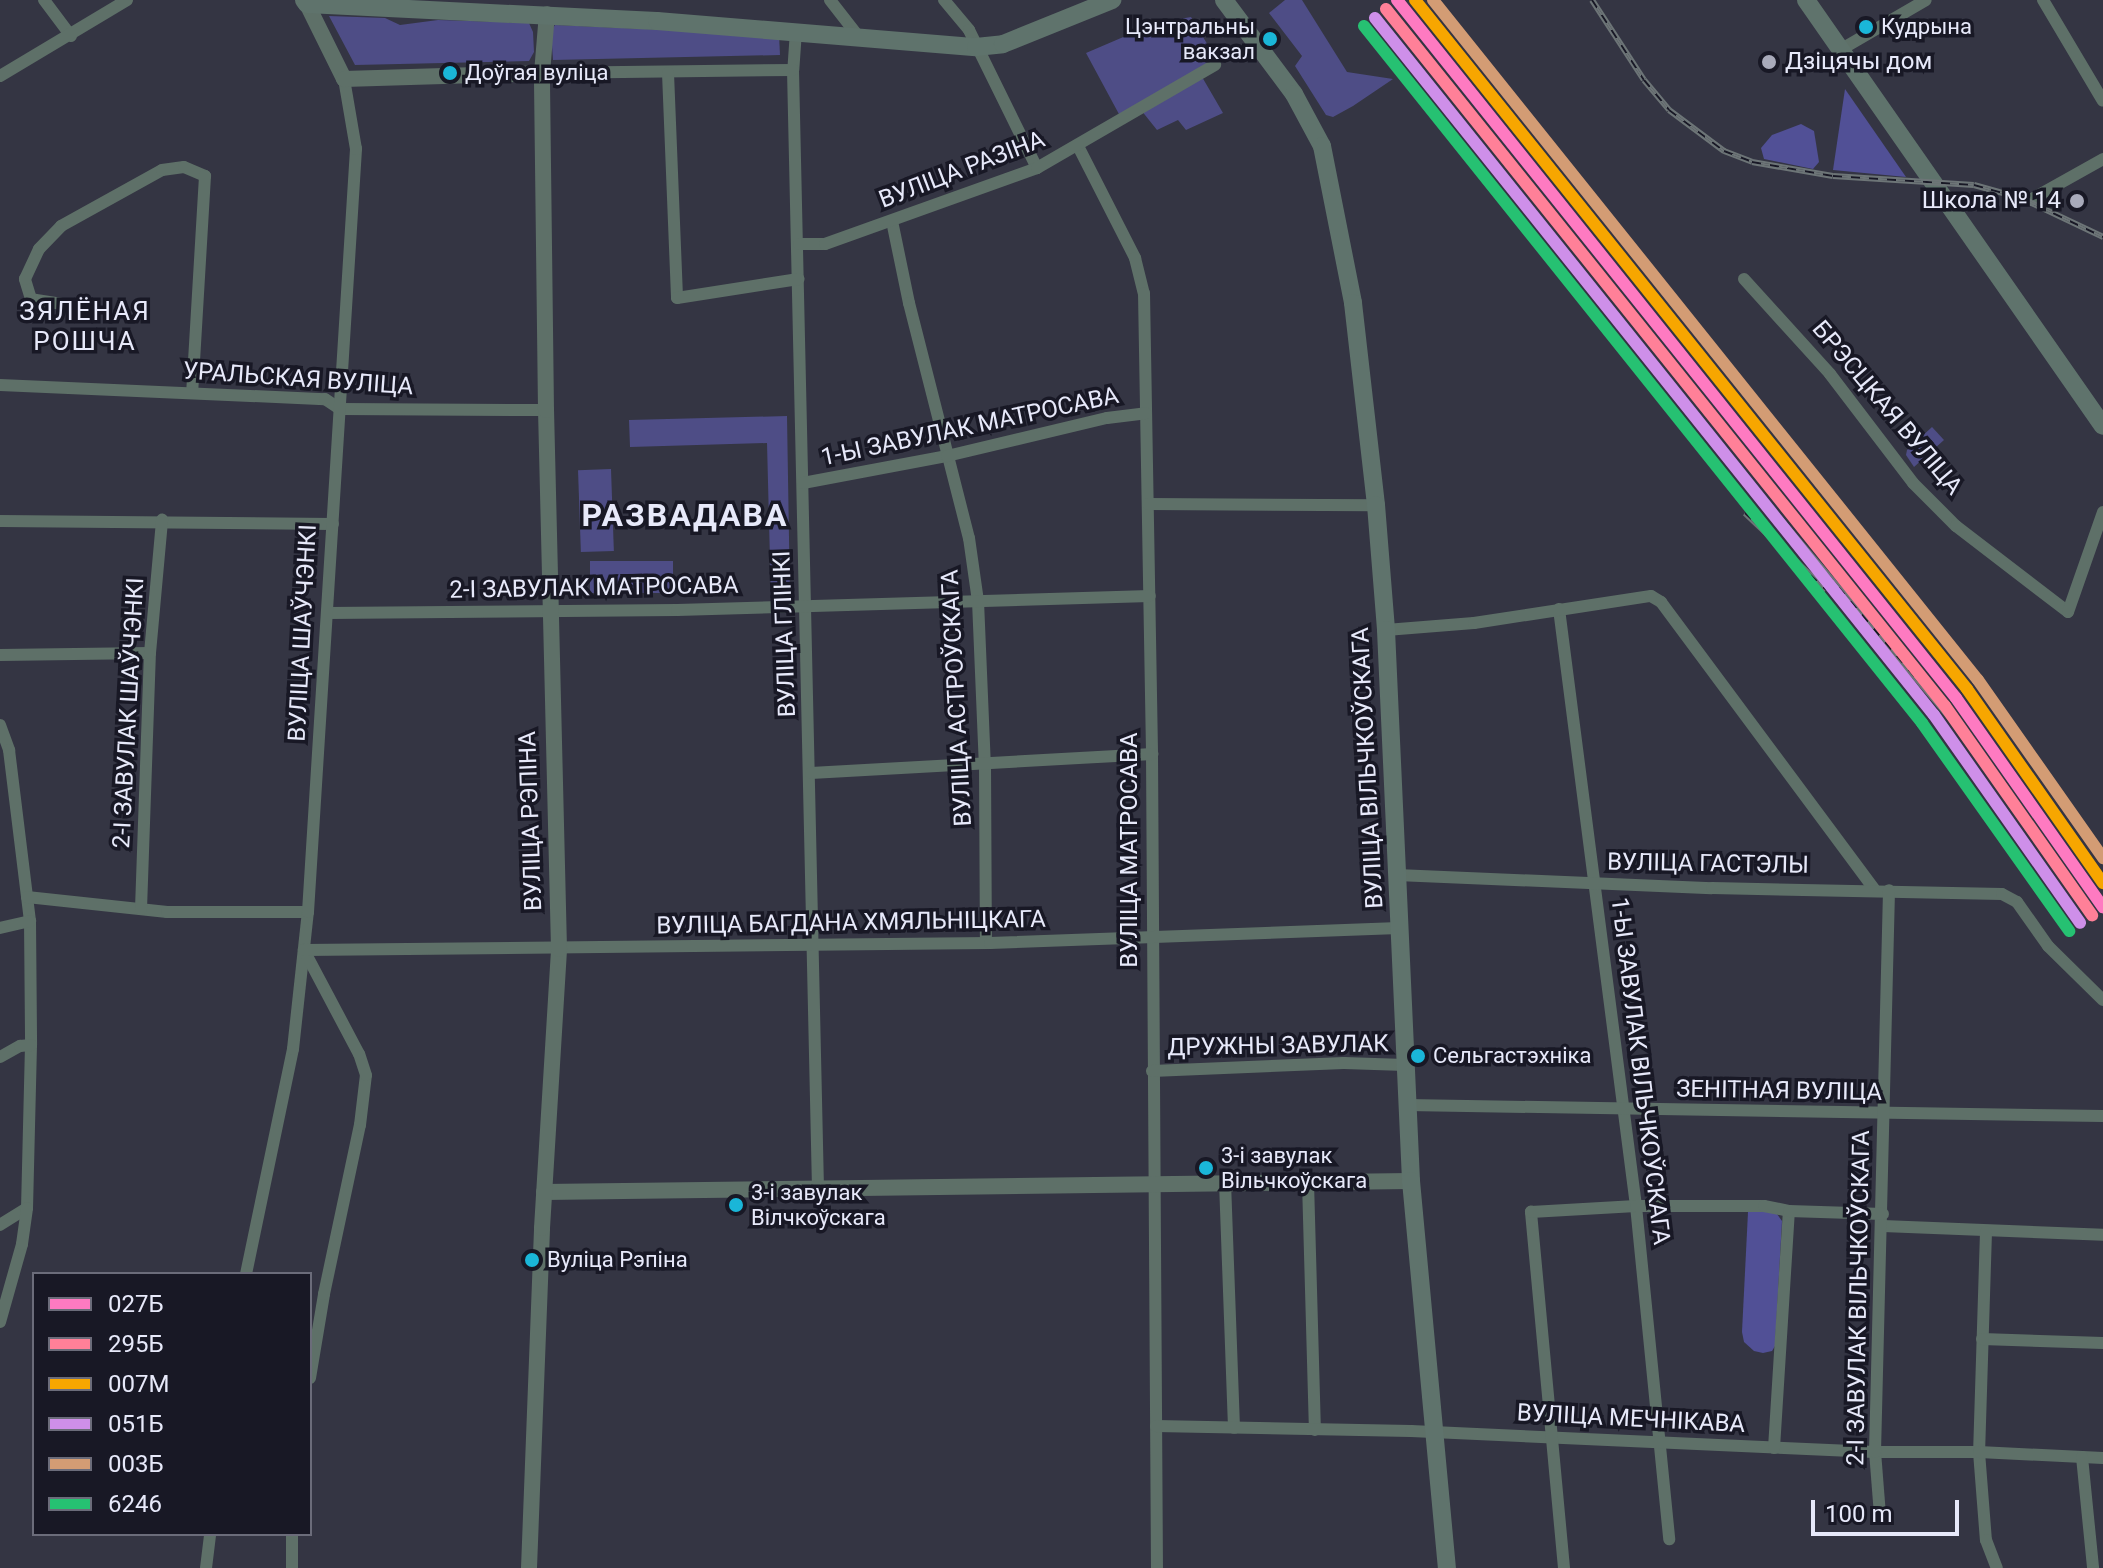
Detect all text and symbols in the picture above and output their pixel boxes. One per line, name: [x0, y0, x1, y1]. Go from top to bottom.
place label: Цэнтральны вакзал: [1125, 13, 1255, 64]
place label: Кудрына: [1881, 14, 1972, 40]
marker: Кудрына: [1858, 19, 1874, 35]
marker: Цэнтральны вакзал: [1262, 31, 1278, 47]
place label: Дзіцячы дом: [1785, 48, 1932, 76]
marker: Дзіцячы дом: [1760, 53, 1778, 71]
place label: Доўгая вуліца: [465, 60, 609, 86]
marker: Доўгая вуліца: [442, 65, 458, 81]
street label: ВУЛІЦА РАЗІНА: [875, 125, 1049, 215]
place label: Школа № 14: [1922, 187, 2061, 215]
marker: Школа № 14: [2068, 192, 2086, 210]
district label: ЗЯЛЁНАЯ РОШЧА: [19, 296, 151, 358]
street label: БРЭСЦКАЯ ВУЛІЦА: [1806, 315, 1968, 501]
street label: УРАЛЬСКАЯ ВУЛІЦА: [182, 357, 414, 401]
street label: 1-Ы ЗАВУЛАК МАТРОСАВА: [819, 381, 1121, 473]
district label: РАЗВАДАВА: [581, 496, 789, 534]
street label: ВУЛІЦА ШАЎЧЭНКІ: [283, 524, 323, 742]
street label: ВУЛІЦА ГЛІНКІ: [768, 550, 802, 718]
street label: ВУЛІЦА АСТРОЎСКАГА: [936, 569, 978, 827]
street label: 2-І ЗАВУЛАК МАТРОСАВА: [449, 571, 739, 605]
street label: 2-І ЗАВУЛАК ШАЎЧЭНКІ: [108, 577, 150, 849]
street label: ВУЛІЦА ВІЛЬЧКОЎСКАГА: [1346, 627, 1390, 909]
street label: ВУЛІЦА РЭПІНА: [513, 730, 549, 912]
street label: ВУЛІЦА МАТРОСАВА: [1116, 732, 1144, 968]
street label: ВУЛІЦА ГАСТЭЛЫ: [1607, 848, 1809, 880]
street label: 1-Ы ЗАВУЛАК ВІЛЬЧКОЎСКАГА: [1604, 896, 1676, 1246]
street label: ВУЛІЦА БАГДАНА ХМЯЛЬНІЦКАГА: [656, 905, 1046, 941]
street label: ДРУЖНЫ ЗАВУЛАК: [1167, 1030, 1389, 1062]
place label: Сельгастэхніка: [1433, 1043, 1591, 1069]
marker: Сельгастэхніка: [1410, 1048, 1426, 1064]
street label: ЗЕНІТНАЯ ВУЛІЦА: [1676, 1075, 1882, 1107]
street label: 2-І ЗАВУЛАК ВІЛЬЧКОЎСКАГА: [1842, 1130, 1876, 1466]
place label: 3-і завулак Вільчкоўскага: [1221, 1142, 1367, 1194]
marker: 3-і завулак Вільчкоўскага: [1198, 1160, 1214, 1176]
place label: 3-і завулак Вілчкоўскага: [751, 1179, 886, 1230]
marker: 3-і завулак Вілчкоўскага: [728, 1197, 744, 1213]
place label: Вуліца Рэпіна: [547, 1247, 688, 1273]
marker: Вуліца Рэпіна: [524, 1252, 540, 1268]
legend: [32, 1272, 312, 1536]
text: 027Б: [108, 1290, 164, 1318]
text: 295Б: [108, 1330, 164, 1358]
text: 007М: [108, 1370, 169, 1398]
street label: ВУЛІЦА МЕЧНІКАВА: [1516, 1399, 1746, 1439]
text: 051Б: [108, 1410, 164, 1438]
text: 003Б: [108, 1450, 164, 1478]
scale bar: [1815, 1484, 1963, 1534]
text: 6246: [108, 1490, 162, 1518]
text: 100 m: [1825, 1500, 1892, 1528]

